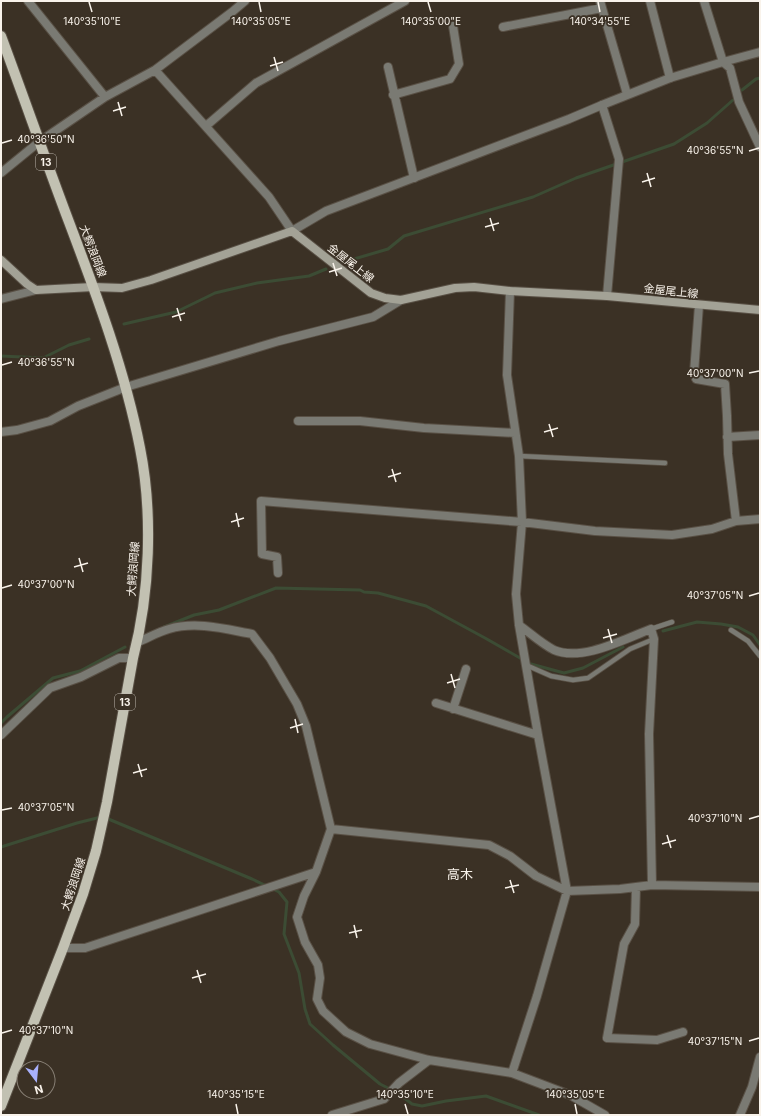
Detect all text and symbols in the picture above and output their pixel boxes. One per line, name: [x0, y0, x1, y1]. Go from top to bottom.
text: 140°35'10"E: [63, 15, 121, 27]
text: 140°35'05"E: [231, 15, 291, 27]
text: 140°35'00"E: [401, 15, 461, 27]
text: 140°34'55"E: [570, 15, 630, 27]
text: 40°36'50"N: [17, 133, 75, 145]
text: 40°36'55"N: [686, 144, 744, 156]
road number: 13: [36, 154, 56, 170]
street label: 大鰐浪岡線: [77, 223, 109, 279]
street label: 金屋尾上線: [325, 241, 377, 285]
street label: 金屋尾上線: [643, 281, 699, 301]
text: 40°36'55"N: [17, 356, 75, 368]
text: 40°37'00"N: [687, 367, 743, 379]
street label: 大鰐浪岡線: [124, 541, 142, 597]
text: 40°37'00"N: [18, 578, 74, 590]
text: 40°37'05"N: [687, 589, 743, 601]
road number: 13: [115, 694, 135, 710]
text: 40°37'05"N: [18, 801, 74, 813]
text: 40°37'10"N: [688, 812, 742, 824]
street label: 大鰐浪岡線: [58, 856, 88, 912]
district label: 高木: [447, 866, 473, 882]
text: 40°37'10"N: [19, 1024, 73, 1036]
text: 40°37'15"N: [688, 1035, 742, 1047]
north arrow: [16, 1060, 56, 1100]
text: N: [33, 1082, 45, 1097]
text: 140°35'15"E: [207, 1088, 265, 1100]
text: 140°35'10"E: [376, 1088, 434, 1100]
text: 140°35'05"E: [545, 1088, 605, 1100]

